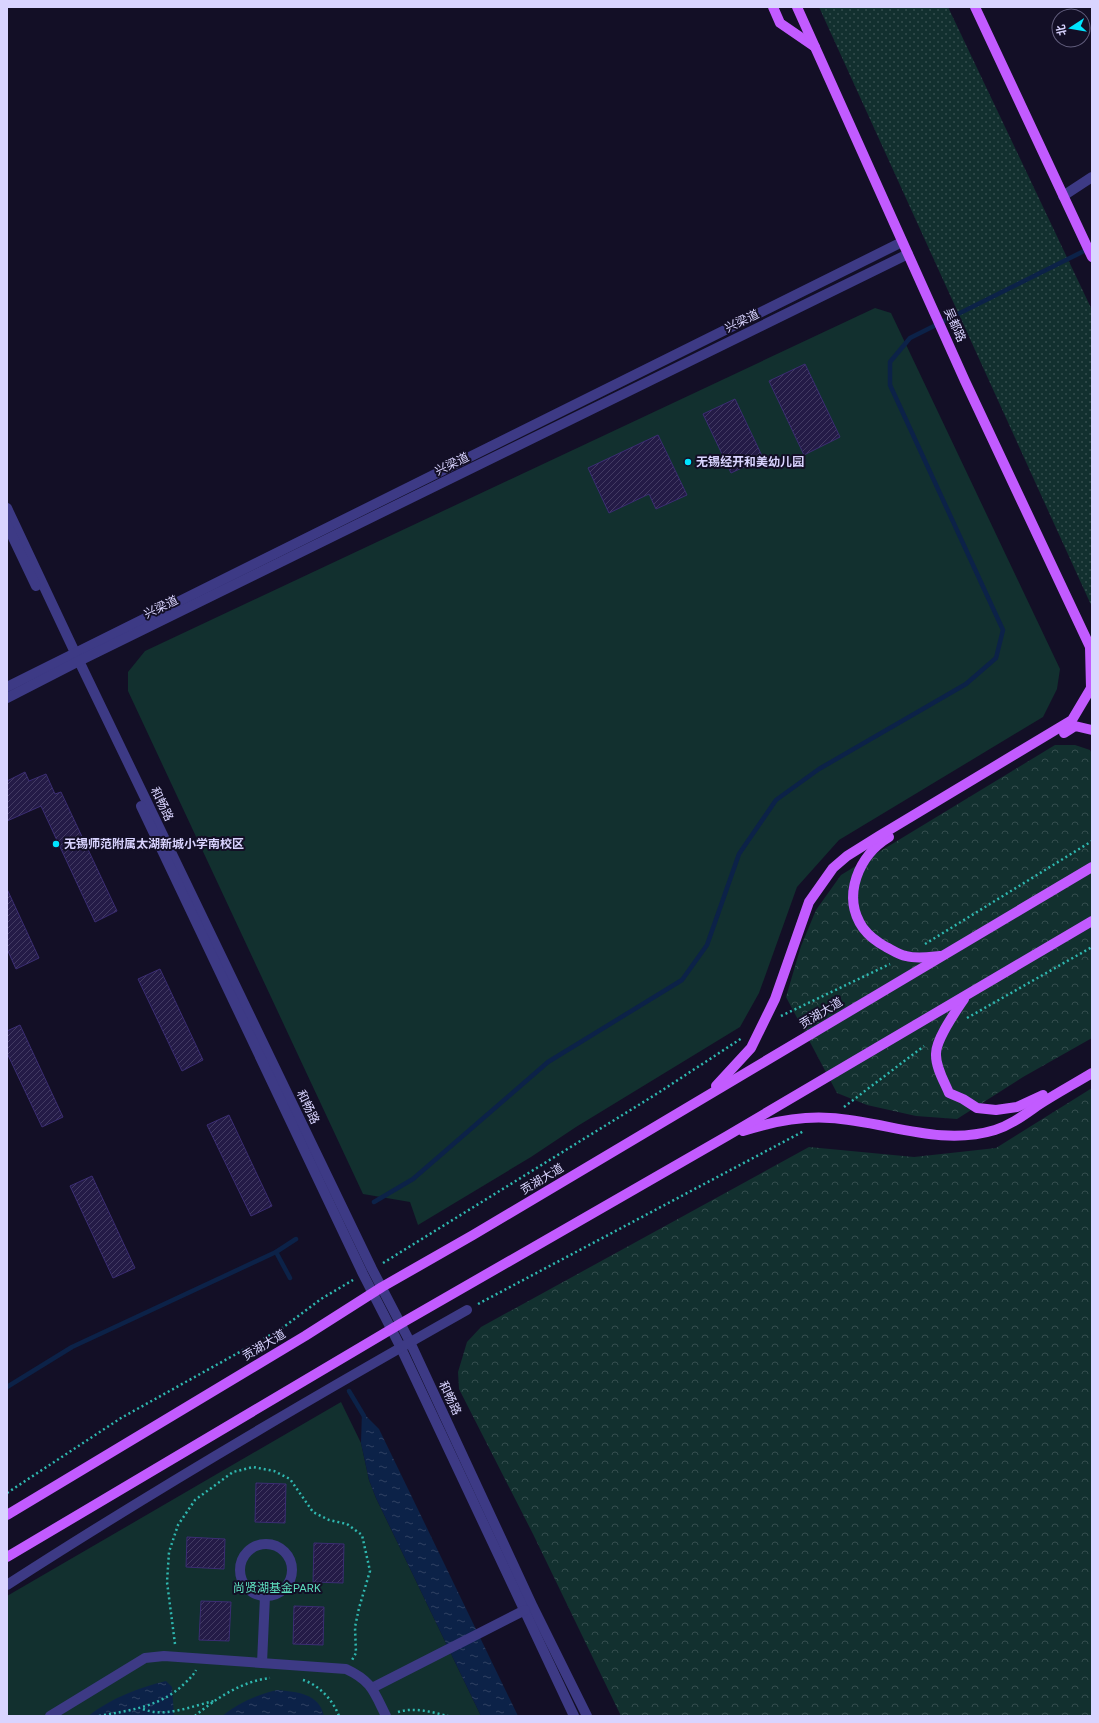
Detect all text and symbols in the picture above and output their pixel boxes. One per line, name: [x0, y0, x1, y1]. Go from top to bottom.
north arrow: [1051, 8, 1091, 48]
text: 北: [1053, 23, 1069, 37]
street label: 吴都路: [940, 305, 970, 345]
street label: 兴梁道: [722, 306, 762, 336]
street label: 兴梁道: [432, 449, 472, 479]
place label: 无锡经开和美幼儿园: [696, 454, 804, 470]
marker: 无锡经开和美幼儿园: [683, 457, 693, 467]
street label: 兴梁道: [141, 592, 181, 622]
street label: 和畅路: [147, 784, 177, 824]
place label: 无锡师范附属太湖新城小学南校区: [64, 836, 244, 852]
marker: 无锡师范附属太湖新城小学南校区: [51, 839, 61, 849]
street label: 贡湖大道: [796, 994, 846, 1032]
street label: 和畅路: [293, 1087, 323, 1127]
street label: 贡湖大道: [517, 1160, 567, 1198]
street label: 贡湖大道: [239, 1326, 289, 1364]
street label: 和畅路: [435, 1378, 465, 1418]
park label: 尚贤湖基金PARK: [233, 1580, 321, 1596]

